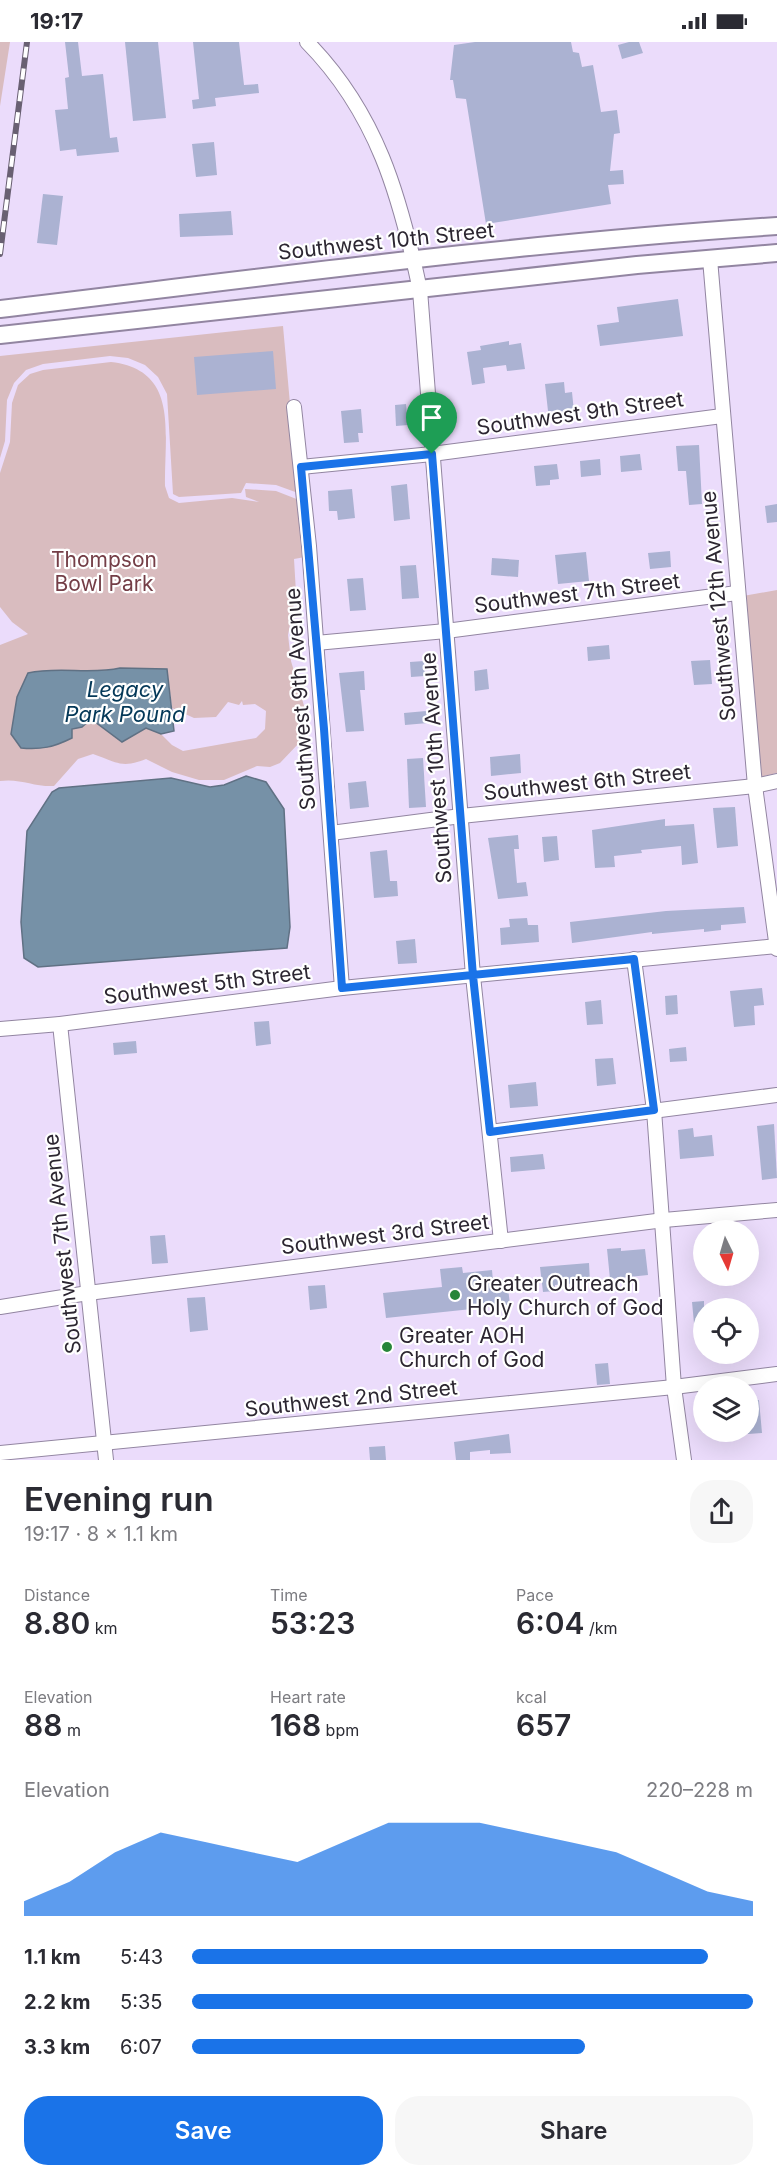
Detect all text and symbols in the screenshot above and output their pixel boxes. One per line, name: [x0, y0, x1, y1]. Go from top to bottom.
text: 19:17: [30, 8, 83, 34]
street label: Southwest 10th Street: [277, 217, 495, 265]
street label: Southwest 9th Street: [475, 386, 685, 440]
pin: [406, 392, 457, 454]
icon: arrive: [415, 401, 448, 434]
street label: Southwest 12th Avenue: [695, 490, 741, 722]
park label: Thompson Bowl Park: [51, 547, 157, 596]
street label: Southwest 7th Street: [473, 568, 681, 618]
street label: Southwest 9th Avenue: [280, 587, 320, 811]
street label: Southwest 10th Avenue: [415, 652, 457, 884]
water label: Legacy Park Pound: [65, 676, 186, 727]
street label: Southwest 6th Street: [482, 759, 692, 805]
street label: Southwest 5th Street: [102, 959, 312, 1009]
street label: Southwest 7th Avenue: [38, 1133, 86, 1355]
street label: Southwest 3rd Street: [280, 1209, 490, 1259]
north arrow: [693, 1220, 759, 1286]
map controls: [693, 1220, 759, 1442]
place label: Greater Outreach Holy Church of God: [467, 1271, 664, 1320]
marker: Greater Outreach Holy Church of God: [448, 1288, 462, 1302]
button: locate: [693, 1298, 759, 1364]
place label: Greater AOH Church of God: [399, 1323, 544, 1372]
marker: Greater AOH Church of God: [380, 1340, 394, 1354]
street label: Southwest 2nd Street: [243, 1374, 459, 1422]
button: layers: [693, 1376, 759, 1442]
text: Evening run: [24, 1479, 214, 1519]
button: share: [690, 1480, 753, 1543]
text: 19:17 · 8 × 1.1 km: [24, 1522, 178, 1546]
text: Distance: [24, 1585, 90, 1605]
text: Time: [270, 1585, 308, 1605]
text: Pace: [516, 1585, 554, 1605]
text: 8.80: [24, 1605, 90, 1641]
text: 53:23: [270, 1605, 355, 1641]
text: 6:04: [516, 1605, 585, 1641]
text: km: [90, 1618, 118, 1638]
text: /km: [585, 1618, 618, 1638]
text: Elevation: [24, 1687, 93, 1707]
text: Heart rate: [270, 1687, 346, 1707]
text: kcal: [516, 1687, 547, 1707]
text: 88: [24, 1707, 62, 1743]
text: 168: [270, 1707, 321, 1743]
text: 657: [516, 1707, 571, 1743]
text: m: [62, 1720, 81, 1740]
text: bpm: [321, 1720, 359, 1740]
text: Elevation: [24, 1778, 110, 1802]
text: 220–228 m: [646, 1778, 753, 1802]
text: 1.1 km: [24, 1945, 81, 1969]
text: 5:43: [120, 1945, 163, 1969]
text: 2.2 km: [24, 1990, 90, 2014]
text: 5:35: [120, 1990, 162, 2014]
text: 3.3 km: [24, 2035, 90, 2059]
text: 6:07: [120, 2035, 162, 2059]
button: Save: [24, 2096, 383, 2165]
button: Share: [395, 2096, 753, 2165]

